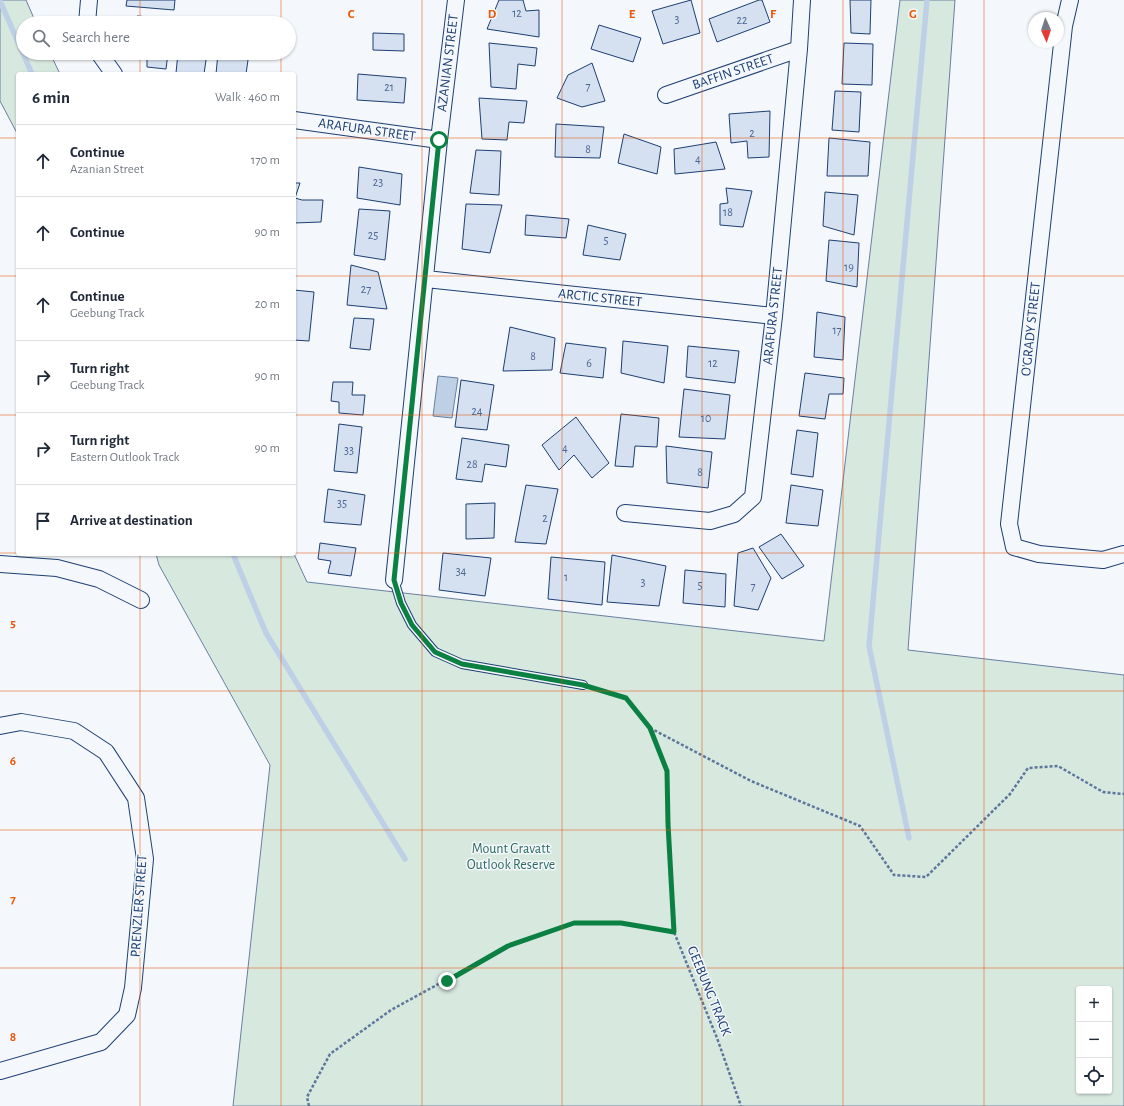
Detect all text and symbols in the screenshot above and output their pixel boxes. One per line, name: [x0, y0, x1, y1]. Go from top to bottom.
house number: 12: [512, 7, 522, 19]
text: C: [348, 8, 355, 21]
text: D: [488, 8, 497, 21]
text: E: [629, 8, 636, 21]
text: F: [770, 8, 777, 21]
text: G: [909, 8, 917, 21]
north arrow: [1028, 12, 1064, 48]
street label: AZANIAN STREET: [435, 13, 461, 113]
house number: 3: [675, 13, 680, 25]
house number: 22: [737, 14, 748, 26]
search box: [16, 16, 296, 60]
icon: search: [30, 27, 52, 49]
text: Search here: [62, 30, 130, 45]
street label: BAFFIN STREET: [691, 52, 775, 92]
house number: 7: [585, 80, 591, 92]
house number: 21: [384, 81, 394, 93]
text: 6 min: [32, 89, 70, 106]
text: Walk · 460 m: [215, 91, 280, 104]
street label: ARAFURA STREET: [317, 116, 417, 144]
house number: 2: [749, 127, 755, 139]
route start: [430, 131, 448, 149]
house number: 8: [585, 143, 591, 155]
text: Continue: [70, 145, 125, 160]
icon: ahead: [32, 150, 54, 172]
house number: 4: [695, 153, 701, 165]
text: 170 m: [251, 154, 280, 167]
text: Azanian Street: [70, 163, 144, 176]
house number: 23: [373, 176, 383, 188]
house number: 18: [723, 206, 733, 218]
icon: ahead: [32, 222, 54, 244]
text: Continue: [70, 225, 125, 240]
text: 90 m: [254, 226, 280, 239]
house number: 25: [368, 229, 378, 241]
house number: 5: [603, 234, 609, 246]
house number: 19: [844, 261, 854, 273]
street label: ARAFURA STREET: [761, 266, 785, 366]
street label: O'GRADY STREET: [1019, 281, 1043, 377]
house number: 27: [361, 283, 371, 295]
street label: ARCTIC STREET: [557, 287, 643, 309]
text: Continue: [70, 289, 125, 304]
icon: ahead: [32, 294, 54, 316]
text: 20 m: [255, 298, 280, 311]
text: Geebung Track: [70, 307, 144, 320]
house number: 17: [832, 324, 842, 336]
house number: 8: [530, 350, 536, 362]
house number: 6: [586, 357, 592, 369]
house number: 12: [708, 357, 718, 369]
text: Turn right: [70, 361, 129, 376]
icon: right: [32, 366, 54, 388]
text: 90 m: [254, 370, 280, 383]
text: Geebung Track: [70, 379, 144, 392]
house number: 24: [471, 405, 483, 417]
house number: 10: [701, 412, 711, 424]
text: Turn right: [70, 433, 129, 448]
icon: right: [32, 438, 54, 460]
text: 90 m: [254, 442, 280, 455]
house number: 4: [562, 442, 568, 454]
house number: 33: [344, 444, 354, 456]
text: Eastern Outlook Track: [70, 451, 179, 464]
house number: 28: [466, 458, 478, 470]
house number: 8: [697, 466, 703, 478]
house number: 35: [337, 497, 347, 509]
icon: arrive: [32, 510, 54, 532]
house number: 2: [542, 512, 548, 524]
text: Arrive at destination: [70, 513, 193, 528]
house number: 34: [456, 565, 467, 577]
house number: 1: [564, 571, 568, 583]
house number: 3: [641, 576, 646, 588]
house number: 5: [697, 579, 703, 591]
house number: 7: [750, 580, 756, 592]
text: 5: [10, 617, 16, 630]
text: 6: [10, 755, 16, 768]
park label: Mount Gravatt Outlook Reserve: [467, 842, 555, 872]
street label: PRENZLER STREET: [128, 854, 150, 958]
text: 7: [10, 893, 16, 906]
street label: GEEBUNG TRACK: [685, 944, 734, 1038]
route end: [438, 972, 456, 990]
map controls: [1076, 986, 1112, 1094]
button: +: [1076, 986, 1112, 1022]
button: −: [1076, 1022, 1112, 1058]
text: 8: [10, 1031, 16, 1044]
button: locate: [1076, 1058, 1112, 1094]

